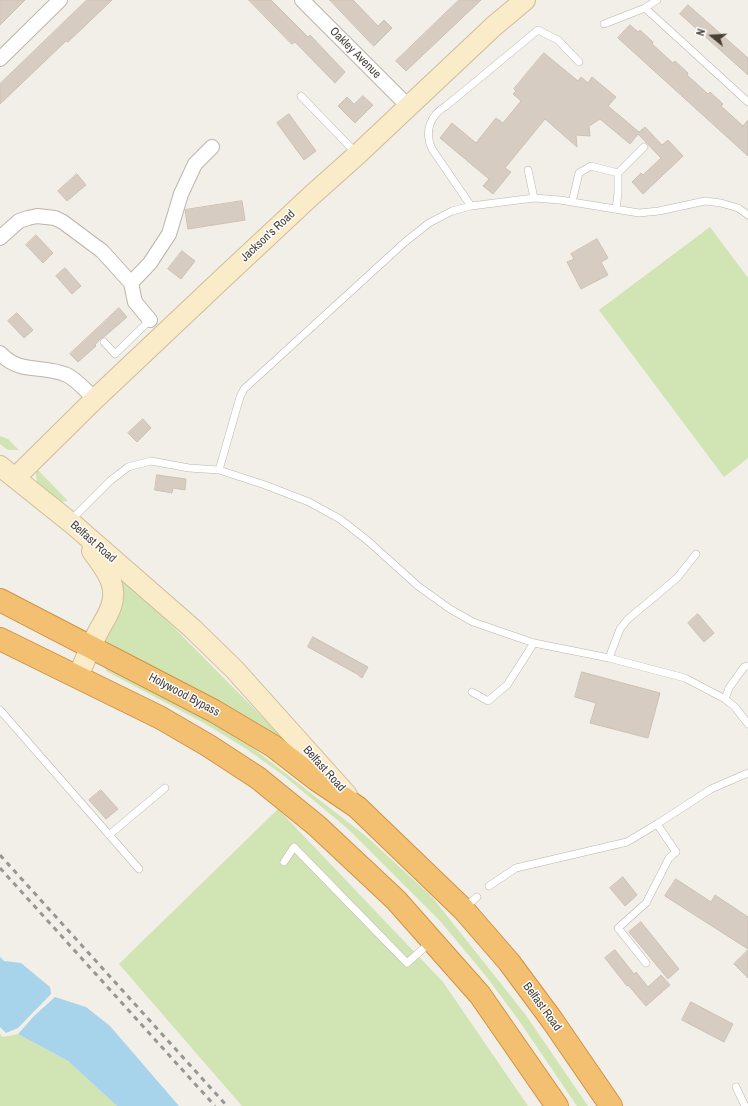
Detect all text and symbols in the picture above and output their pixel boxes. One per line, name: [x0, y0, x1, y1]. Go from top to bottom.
north arrow: [692, 16, 732, 56]
street label: Oakley Avenue: [326, 24, 384, 82]
text: N: [693, 27, 708, 38]
street label: Jackson's Road: [238, 207, 298, 265]
street label: Belfast Road: [67, 518, 119, 566]
street label: Holywood Bypass: [146, 670, 222, 720]
street label: Belfast Road: [300, 743, 348, 795]
street label: Belfast Road: [520, 980, 564, 1034]

